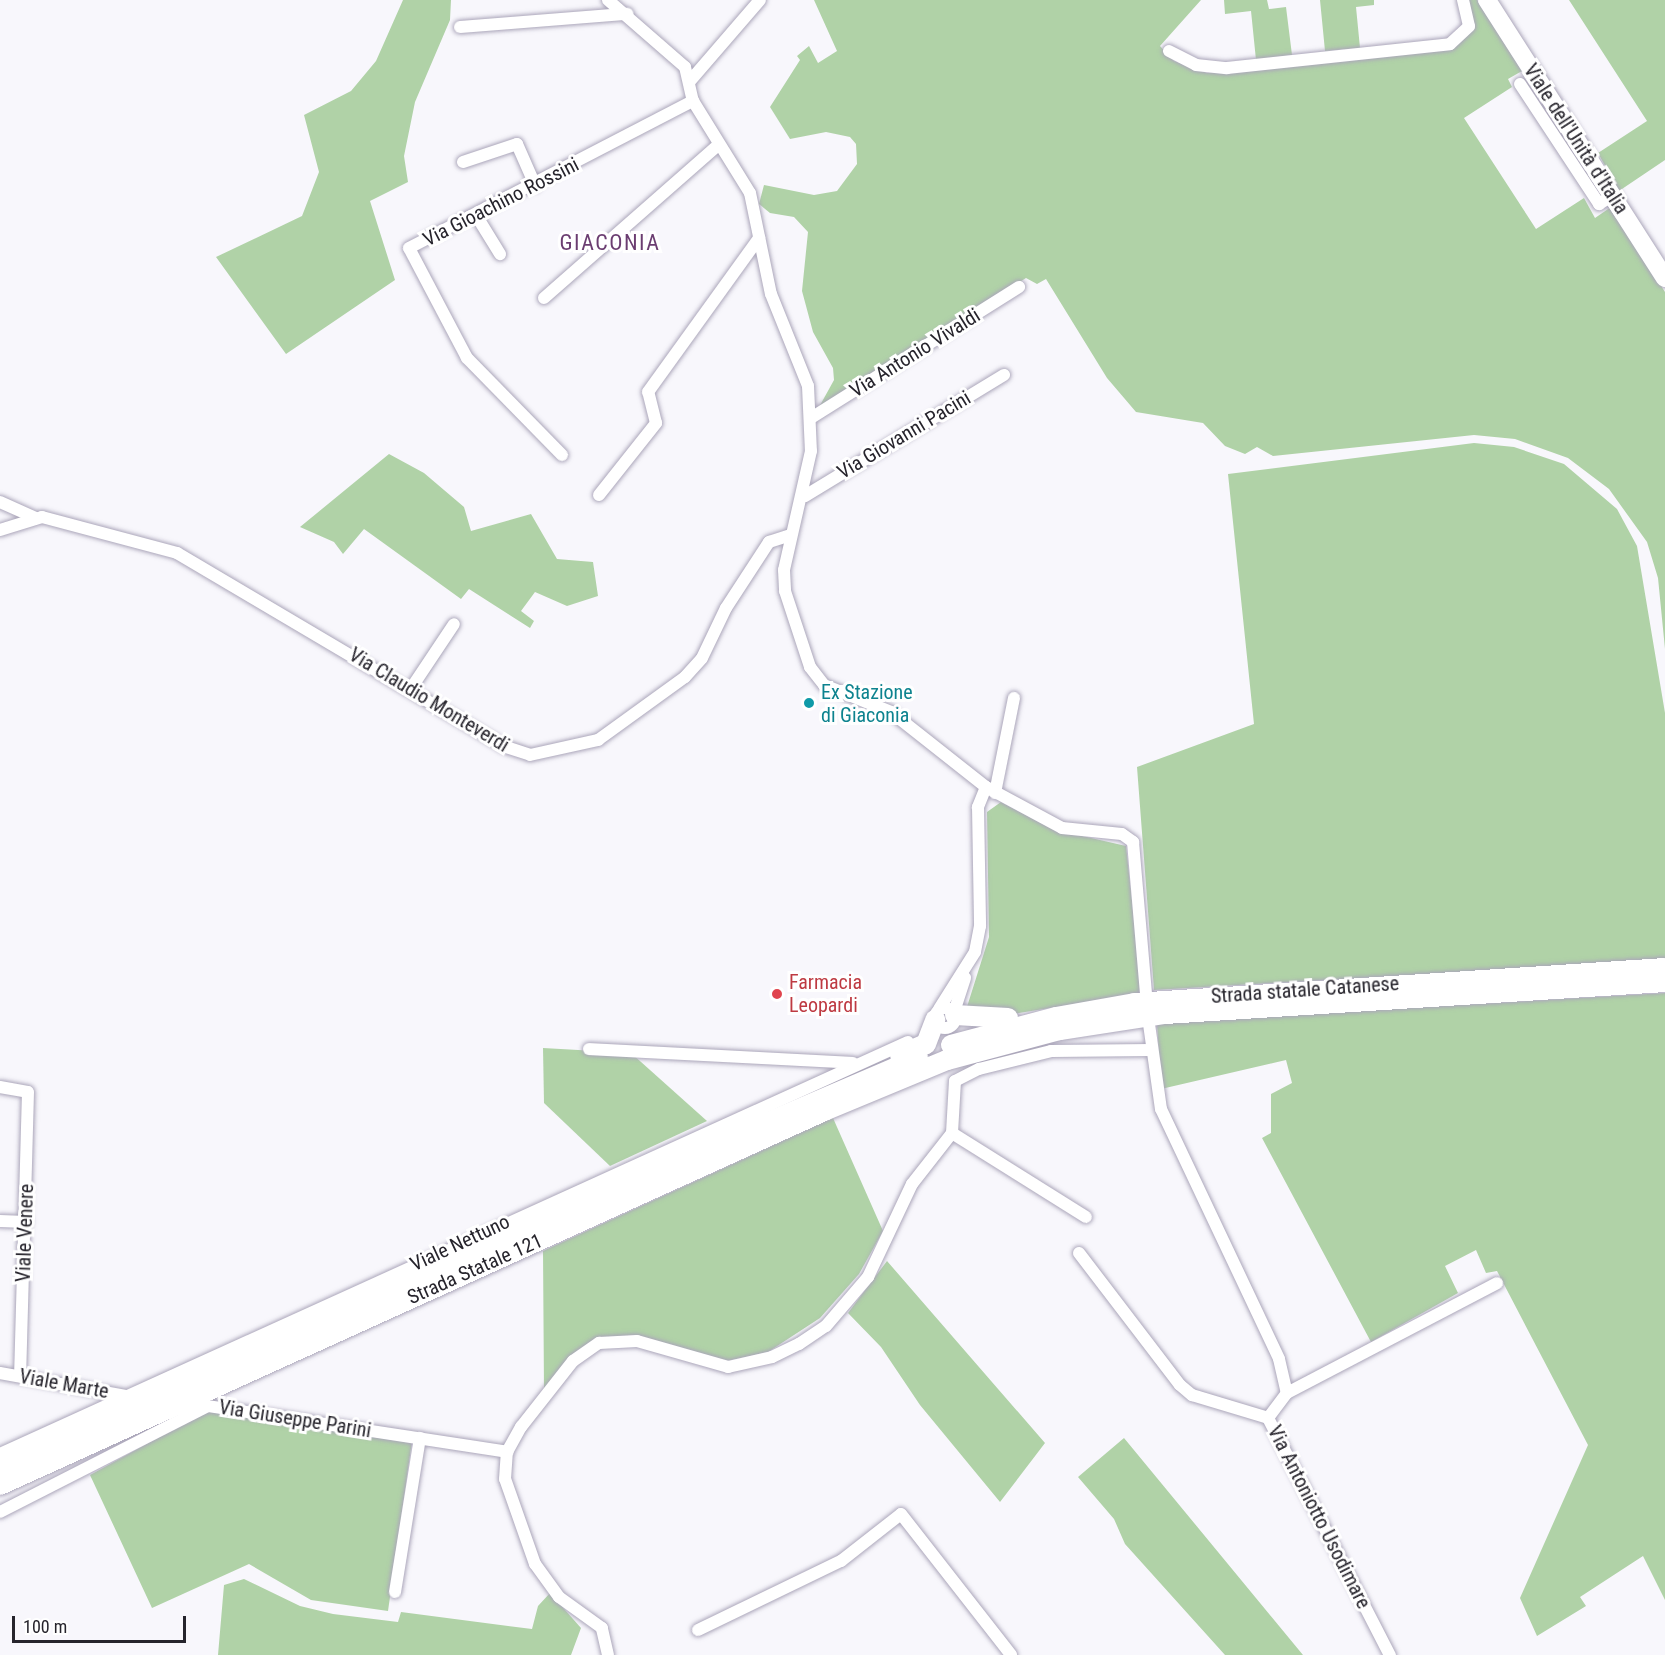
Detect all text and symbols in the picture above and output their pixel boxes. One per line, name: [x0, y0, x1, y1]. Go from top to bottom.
street label: Viale dell'Unità d'Italia: [1519, 59, 1633, 219]
street label: Via Gioachino Rossini: [419, 152, 583, 252]
district label: GIACONIA: [560, 230, 660, 256]
street label: Via Antonio Vivaldi: [846, 303, 984, 403]
street label: Via Giovanni Pacini: [833, 386, 975, 484]
street label: Via Claudio Monteverdi: [345, 643, 513, 757]
place label: Ex Stazione di Giaconia: [821, 680, 913, 727]
marker: Ex Stazione di Giaconia: [802, 696, 816, 710]
place label: Farmacia Leopardi: [789, 970, 862, 1017]
street label: Strada statale Catanese: [1210, 971, 1400, 1009]
marker: Farmacia Leopardi: [770, 987, 784, 1001]
street label: Viale Venere: [11, 1183, 39, 1283]
street label: Viale Nettuno: [406, 1210, 514, 1276]
street label: Strada Statale 121: [404, 1229, 546, 1309]
street label: Viale Marte: [17, 1364, 111, 1404]
street label: Via Giuseppe Parini: [217, 1395, 373, 1443]
street label: Via Antoniotto Usodimare: [1262, 1421, 1376, 1613]
scale bar: [15, 1604, 189, 1642]
text: 100 m: [23, 1616, 67, 1637]

